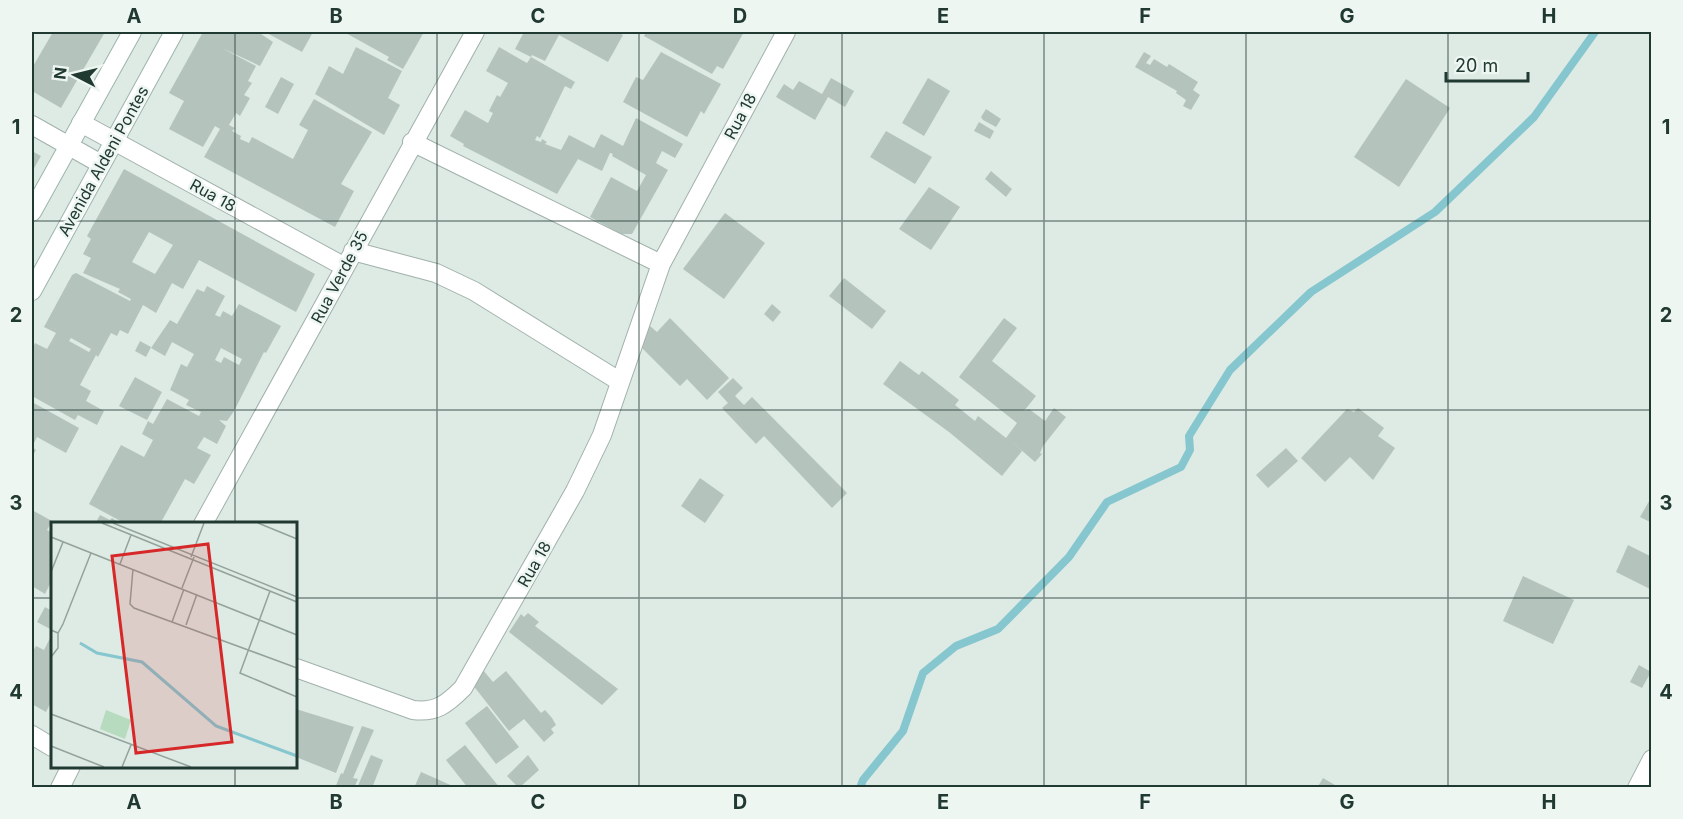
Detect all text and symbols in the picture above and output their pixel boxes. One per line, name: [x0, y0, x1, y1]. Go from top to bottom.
text: A: [127, 4, 142, 28]
text: B: [329, 4, 343, 28]
text: C: [531, 4, 545, 28]
text: D: [733, 4, 747, 28]
text: E: [937, 4, 949, 28]
text: F: [1139, 4, 1151, 28]
text: G: [1339, 4, 1355, 28]
text: H: [1542, 4, 1556, 28]
north arrow: [45, 45, 105, 105]
scale bar: [1446, 45, 1528, 83]
text: 20 m: [1455, 55, 1498, 76]
text: N: [49, 66, 71, 80]
street label: Avenida Aldeni Pontes: [53, 82, 153, 240]
street label: Rua 18: [720, 89, 760, 143]
text: 1: [12, 115, 20, 139]
text: 1: [1662, 115, 1670, 139]
street label: Rua 18: [186, 174, 240, 216]
street label: Rua Verde 35: [306, 227, 372, 327]
text: 2: [10, 303, 22, 327]
text: 2: [1660, 303, 1672, 327]
text: 3: [10, 491, 22, 515]
text: 3: [1660, 491, 1672, 515]
inset map: [51, 522, 297, 768]
street label: Rua 18: [513, 537, 555, 591]
text: 4: [9, 680, 23, 704]
text: 4: [1659, 680, 1673, 704]
text: A: [127, 790, 142, 814]
text: B: [329, 790, 343, 814]
text: C: [531, 790, 545, 814]
text: D: [733, 790, 747, 814]
text: E: [937, 790, 949, 814]
text: F: [1139, 790, 1151, 814]
text: G: [1339, 790, 1355, 814]
text: H: [1542, 790, 1556, 814]

